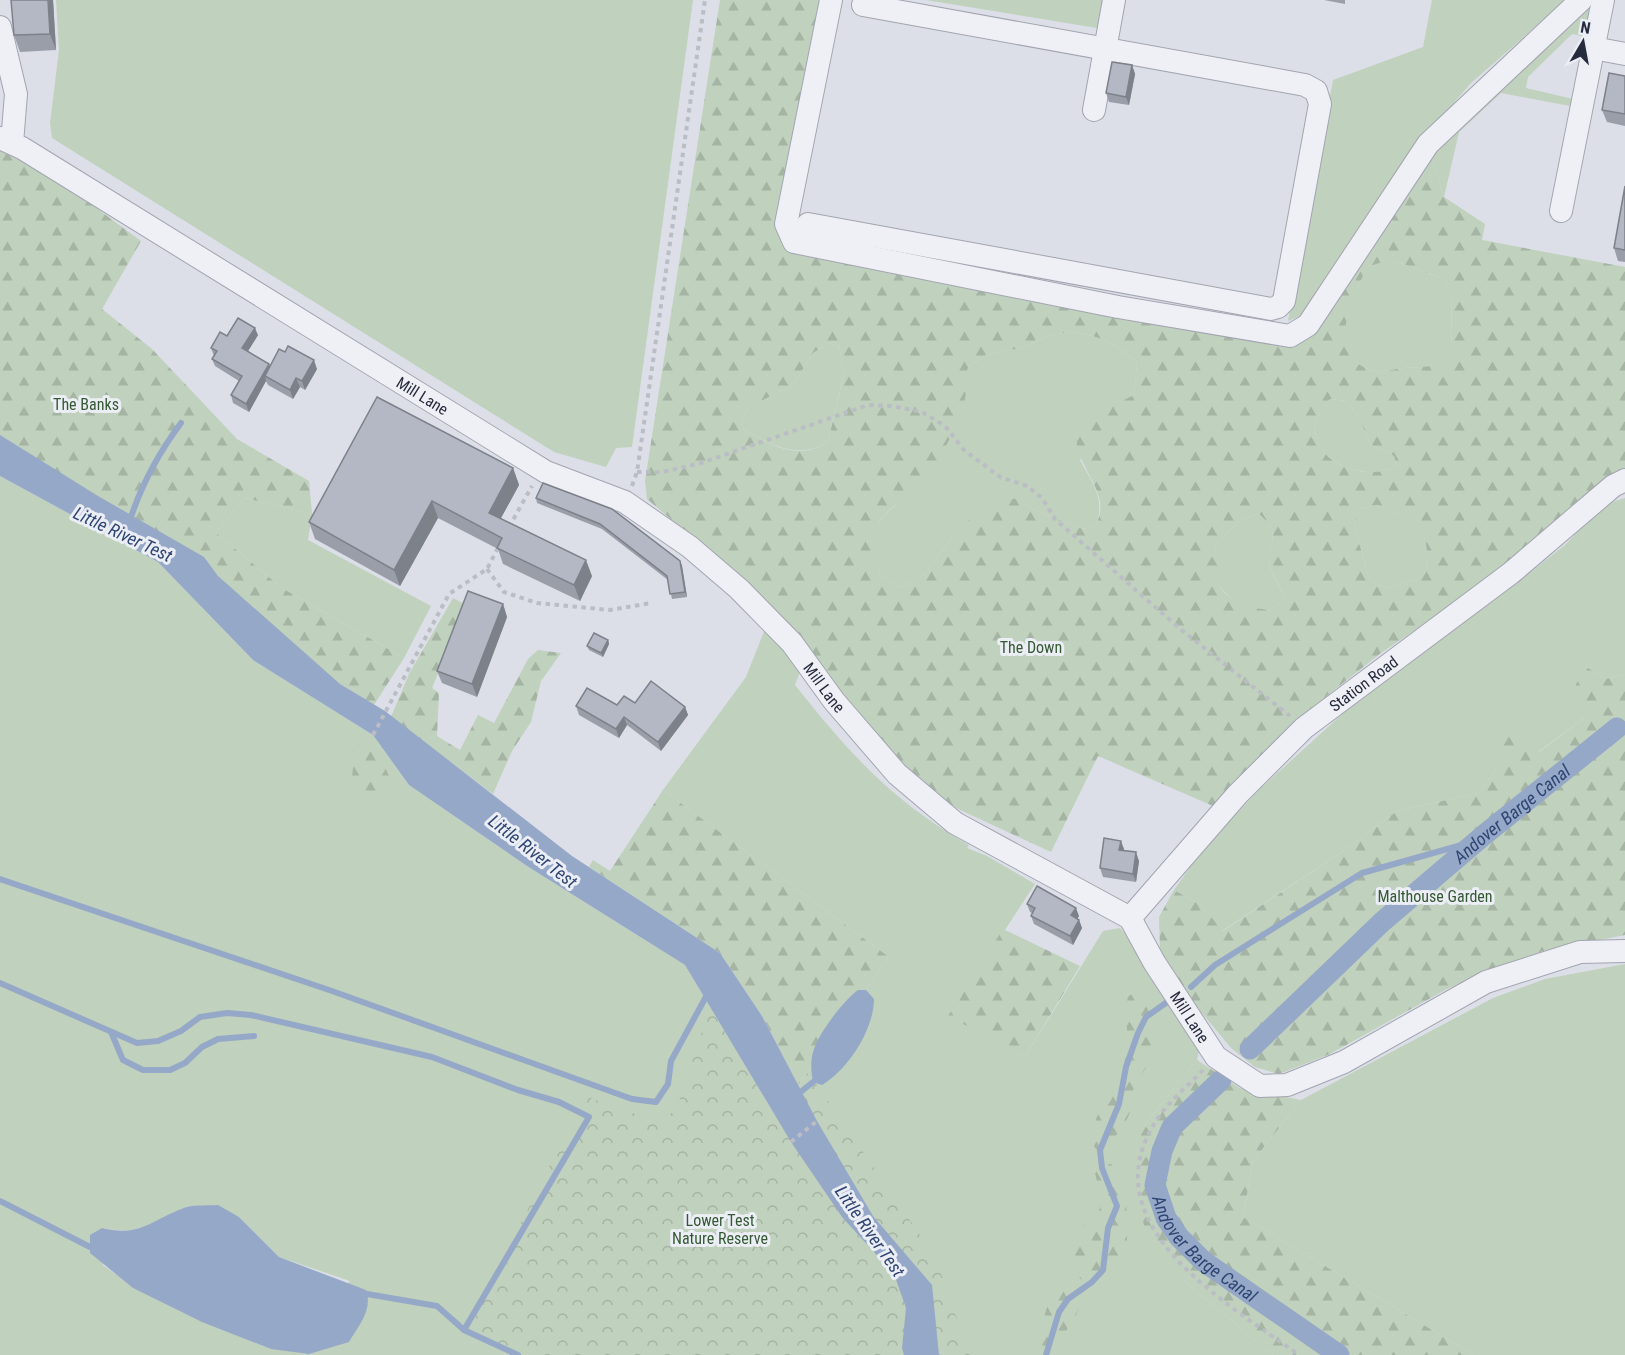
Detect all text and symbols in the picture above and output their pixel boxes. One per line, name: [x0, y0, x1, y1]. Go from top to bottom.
north arrow: [1553, 12, 1613, 72]
text: N: [1579, 18, 1592, 38]
street label: Mill Lane: [393, 372, 452, 419]
park label: The Banks: [53, 395, 119, 414]
water label: Little River Test: [70, 502, 176, 566]
park label: The Down: [1000, 638, 1062, 657]
street label: Station Road: [1325, 652, 1401, 715]
street label: Mill Lane: [800, 659, 849, 716]
water label: Andover Barge Canal: [1448, 759, 1575, 868]
water label: Little River Test: [485, 810, 582, 893]
park label: Malthouse Garden: [1377, 887, 1493, 906]
street label: Mill Lane: [1166, 988, 1214, 1046]
water label: Little River Test: [831, 1181, 910, 1281]
water label: Andover Barge Canal: [1148, 1192, 1262, 1306]
park label: Lower Test Nature Reserve: [672, 1211, 768, 1248]

